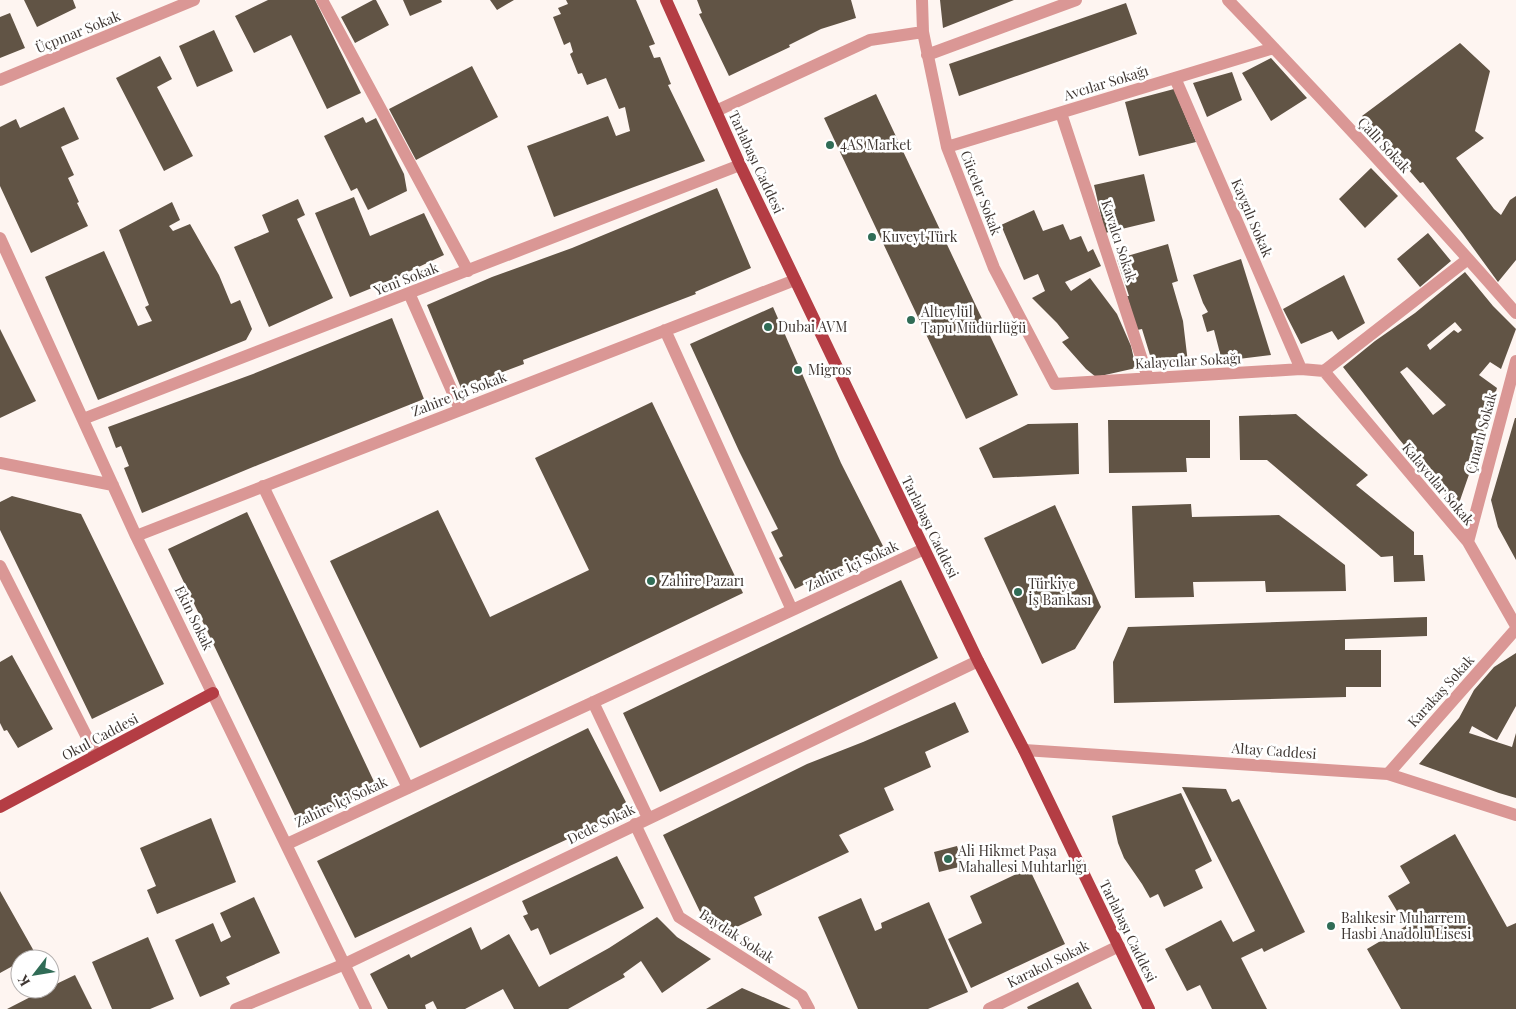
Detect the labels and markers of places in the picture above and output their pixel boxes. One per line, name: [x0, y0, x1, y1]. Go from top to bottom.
place label: 4AS Market: [840, 135, 912, 154]
marker: 4AS Market: [824, 139, 836, 151]
place label: Kuveyt Türk: [882, 227, 958, 246]
marker: Kuveyt Türk: [866, 231, 878, 243]
place label: Altıeylül Tapu Müdürlüğü: [920, 302, 1026, 337]
marker: Altıeylül Tapu Müdürlüğü: [905, 314, 917, 326]
place label: Dubai AVM: [778, 317, 847, 336]
marker: Dubai AVM: [762, 321, 774, 333]
place label: Migros: [808, 360, 852, 379]
marker: Migros: [792, 364, 804, 376]
place label: Zahire Pazarı: [661, 571, 744, 590]
place label: Türkiye İş Bankası: [1028, 574, 1091, 609]
marker: Zahire Pazarı: [645, 575, 657, 587]
marker: Türkiye İş Bankası: [1012, 586, 1024, 598]
place label: Ali Hikmet Paşa Mahallesi Muhtarlığı: [957, 841, 1087, 876]
marker: Ali Hikmet Paşa Mahallesi Muhtarlığı: [942, 853, 954, 865]
place label: Balıkesir Muharrem Hasbi Anadolu Lisesi: [1341, 908, 1471, 943]
marker: Balıkesir Muharrem Hasbi Anadolu Lisesi: [1325, 920, 1337, 932]

